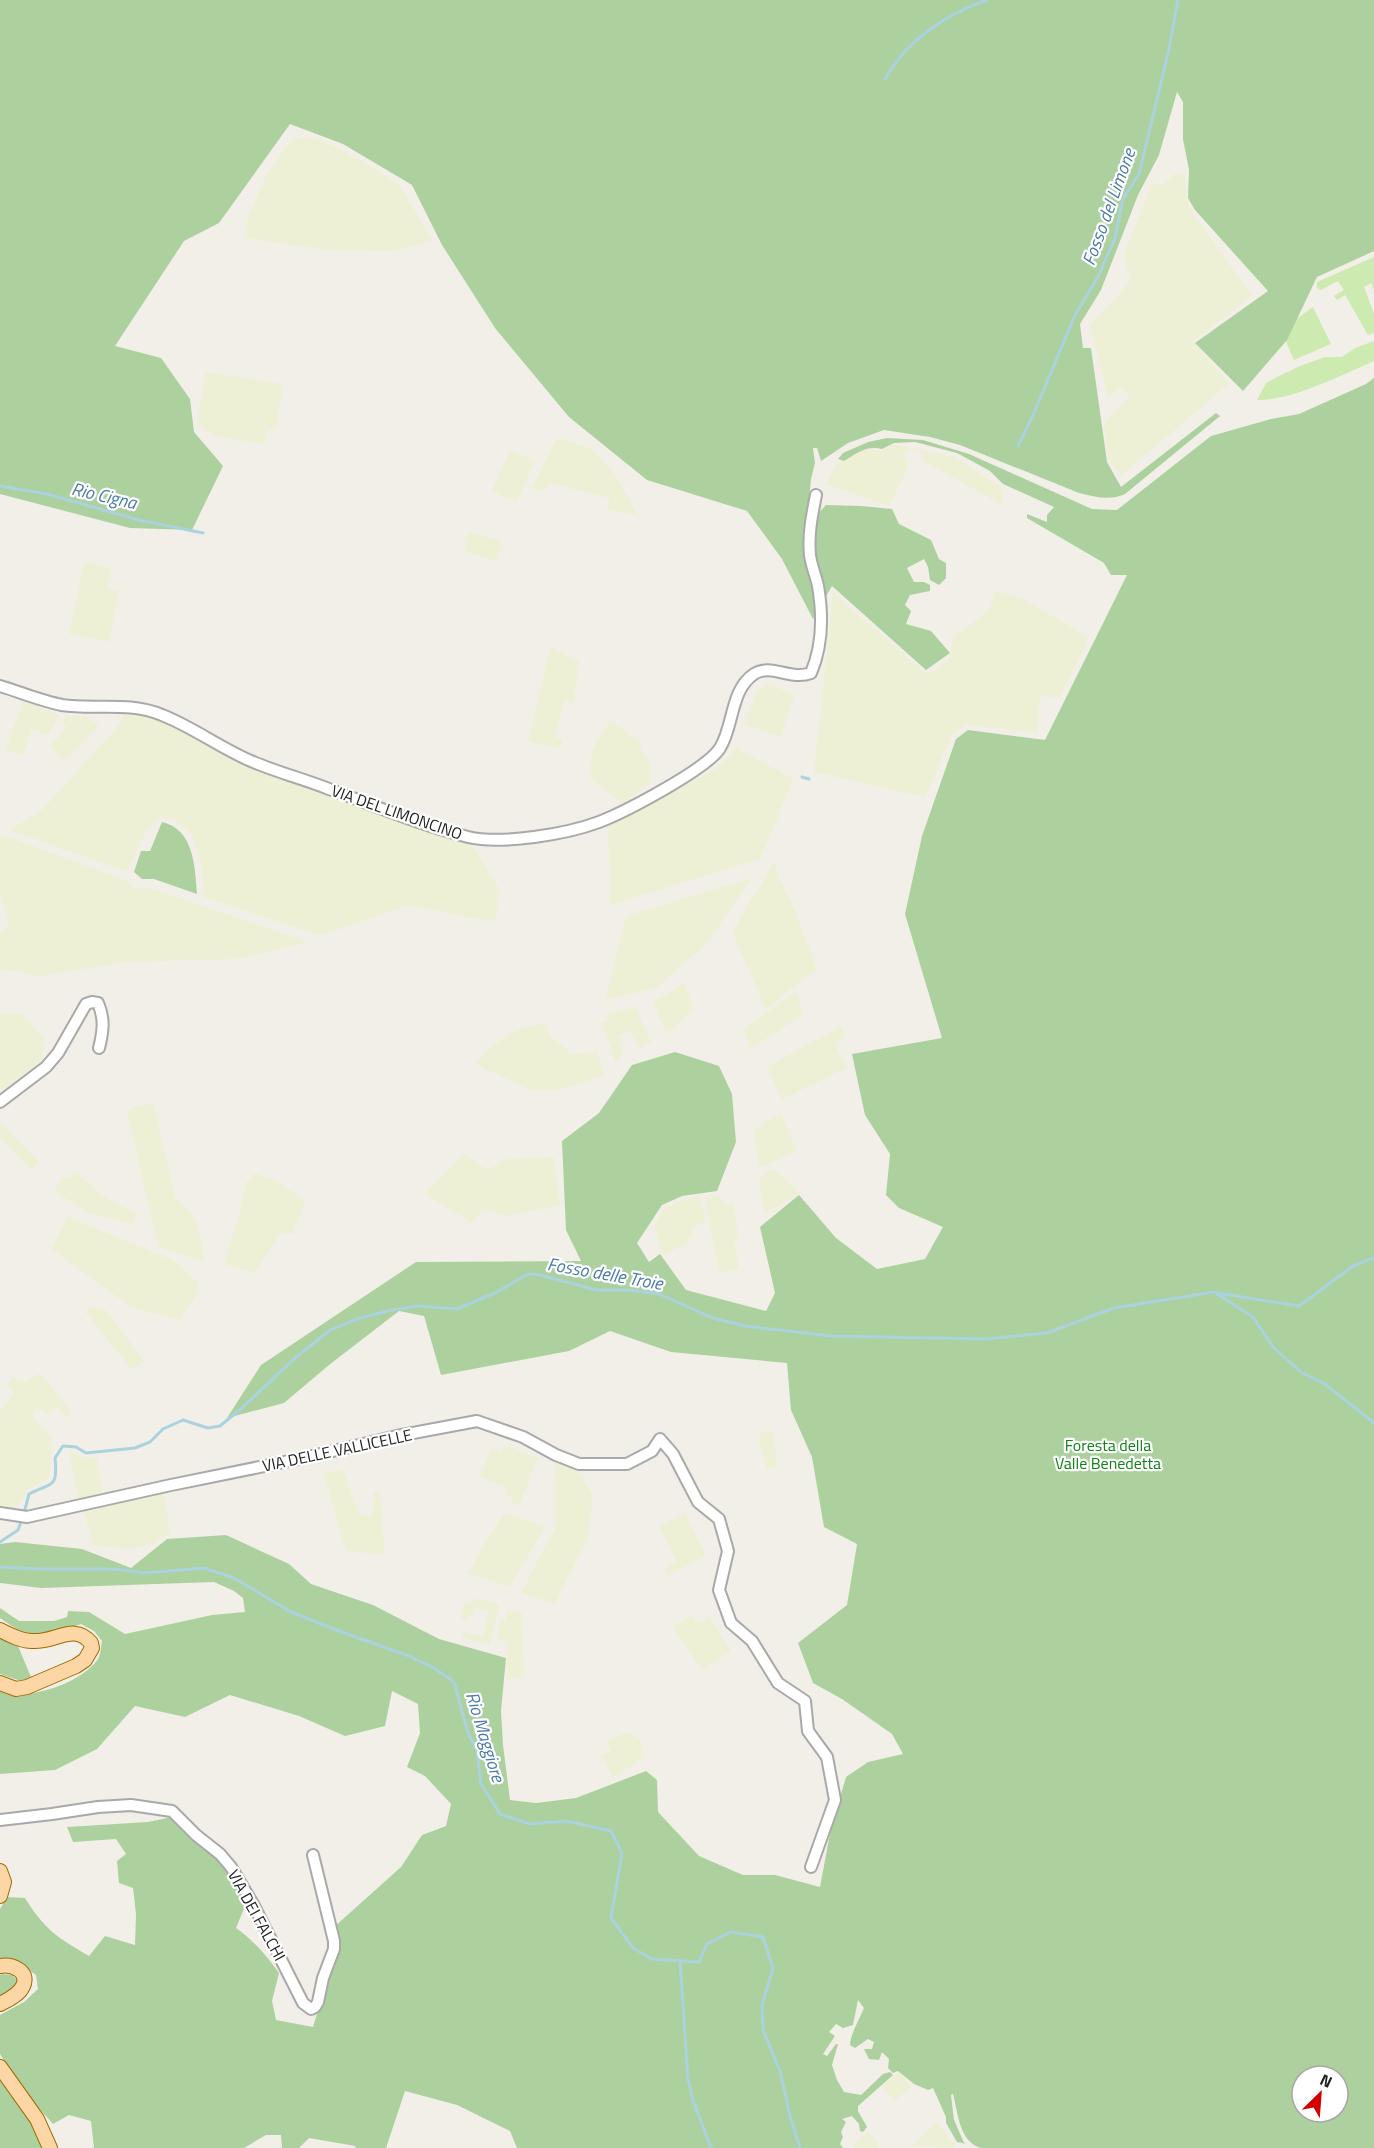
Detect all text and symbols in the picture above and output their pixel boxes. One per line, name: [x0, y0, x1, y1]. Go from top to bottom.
water label: Fosso del Limone: [1075, 143, 1143, 269]
water label: Rio Cigna: [69, 475, 140, 516]
street label: VIA DEL LIMONCINO: [328, 778, 466, 846]
water label: Fosso delle Troie: [545, 1250, 666, 1297]
street label: VIA DELLE VALLICELLE: [260, 1422, 414, 1478]
park label: Foresta della Valle Benedetta: [1055, 1433, 1161, 1475]
water label: Rio Maggiore: [459, 1688, 512, 1787]
street label: VIA DEI FALCHI: [222, 1865, 292, 1965]
north arrow: [1290, 2064, 1350, 2124]
text: N: [1316, 2067, 1336, 2094]

